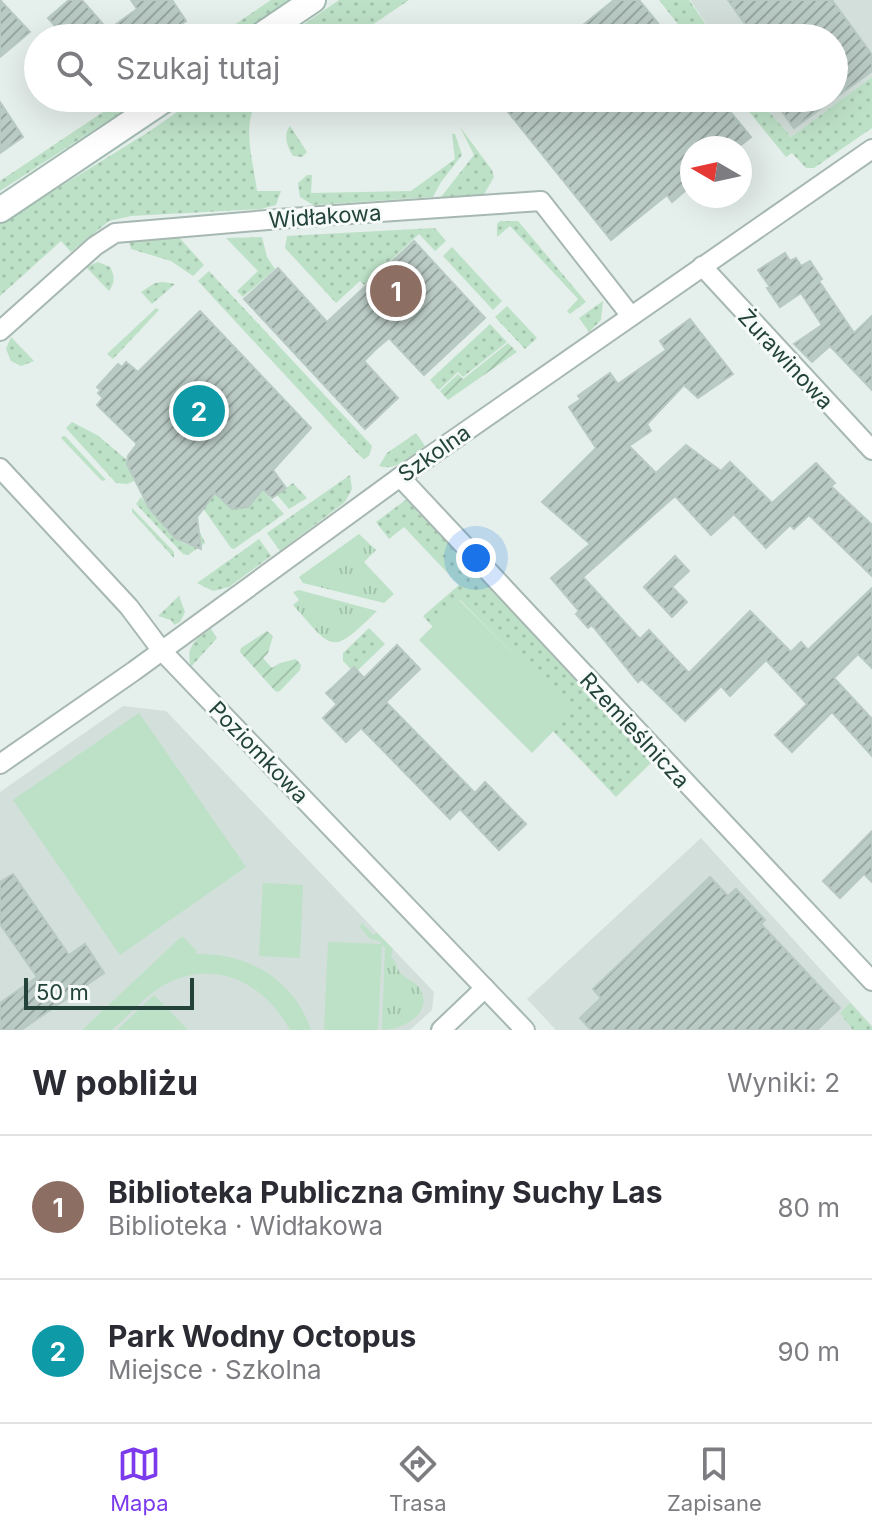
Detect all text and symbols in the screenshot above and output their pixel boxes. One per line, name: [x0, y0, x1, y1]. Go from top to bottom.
search box: [24, 24, 848, 112]
icon: search: [52, 46, 96, 90]
text: Szukaj tutaj: [116, 50, 280, 86]
north arrow: [680, 136, 752, 208]
street label: Widłakowa: [268, 199, 382, 233]
pin: 1: [370, 261, 422, 321]
street label: Żurawinowa: [733, 304, 839, 414]
pin: 2: [173, 381, 225, 441]
street label: Szkolna: [393, 419, 475, 487]
your location: [456, 538, 496, 578]
street label: Rzemieślnicza: [575, 667, 695, 793]
street label: Poziomkowa: [204, 696, 314, 808]
scale bar: [24, 974, 194, 1010]
text: 50 m: [36, 979, 89, 1005]
text: W pobliżu: [32, 1062, 198, 1103]
text: Wyniki: 2: [727, 1067, 840, 1098]
text: Biblioteka Publiczna Gminy Suchy Las: [108, 1174, 663, 1210]
text: 1: [52, 1192, 64, 1223]
text: 80 m: [777, 1192, 840, 1223]
text: Biblioteka · Widłakowa: [108, 1210, 383, 1241]
text: Park Wodny Octopus: [108, 1318, 416, 1354]
text: 2: [50, 1336, 66, 1367]
text: 90 m: [777, 1336, 840, 1367]
text: Miejsce · Szkolna: [108, 1354, 322, 1385]
tab: Mapa: [110, 1442, 168, 1516]
tab: Trasa: [389, 1442, 447, 1516]
tab: Zapisane: [667, 1442, 762, 1516]

